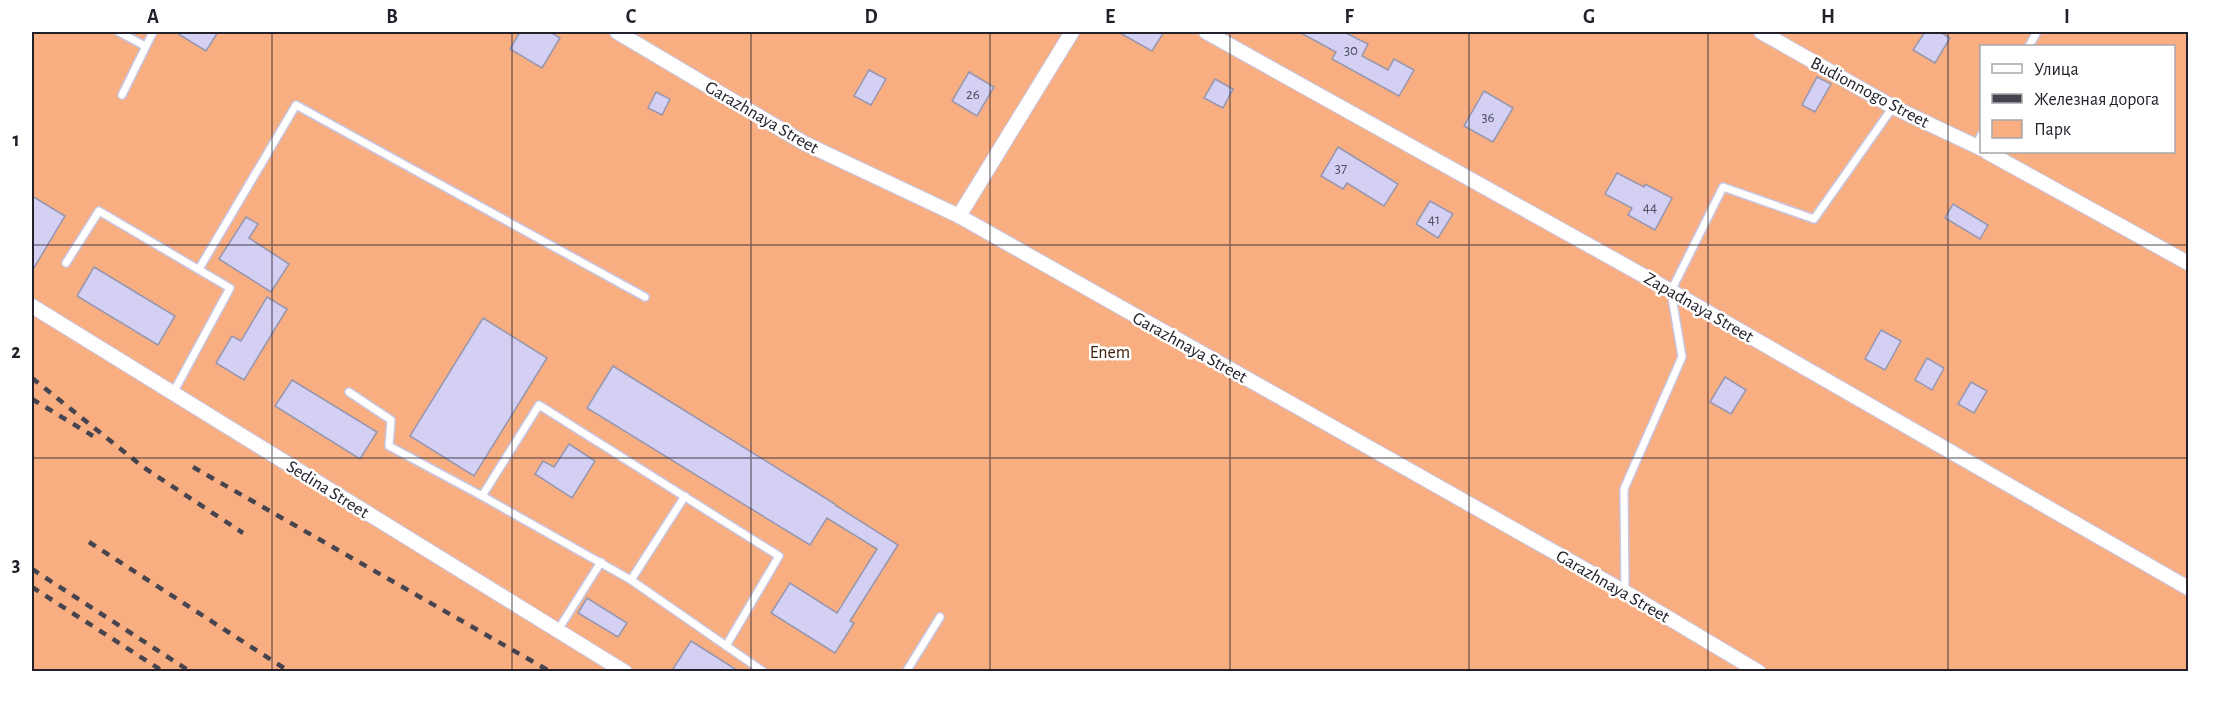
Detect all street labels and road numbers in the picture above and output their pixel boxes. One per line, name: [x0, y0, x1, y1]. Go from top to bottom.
street label: Budionnogo Street: [1807, 54, 1932, 132]
street label: Garazhnaya Street: [702, 78, 822, 158]
street label: Zapadnaya Street: [1641, 269, 1756, 347]
street label: Garazhnaya Street: [1129, 309, 1250, 387]
street label: Sedina Street: [283, 458, 372, 522]
street label: Garazhnaya Street: [1553, 547, 1673, 627]

